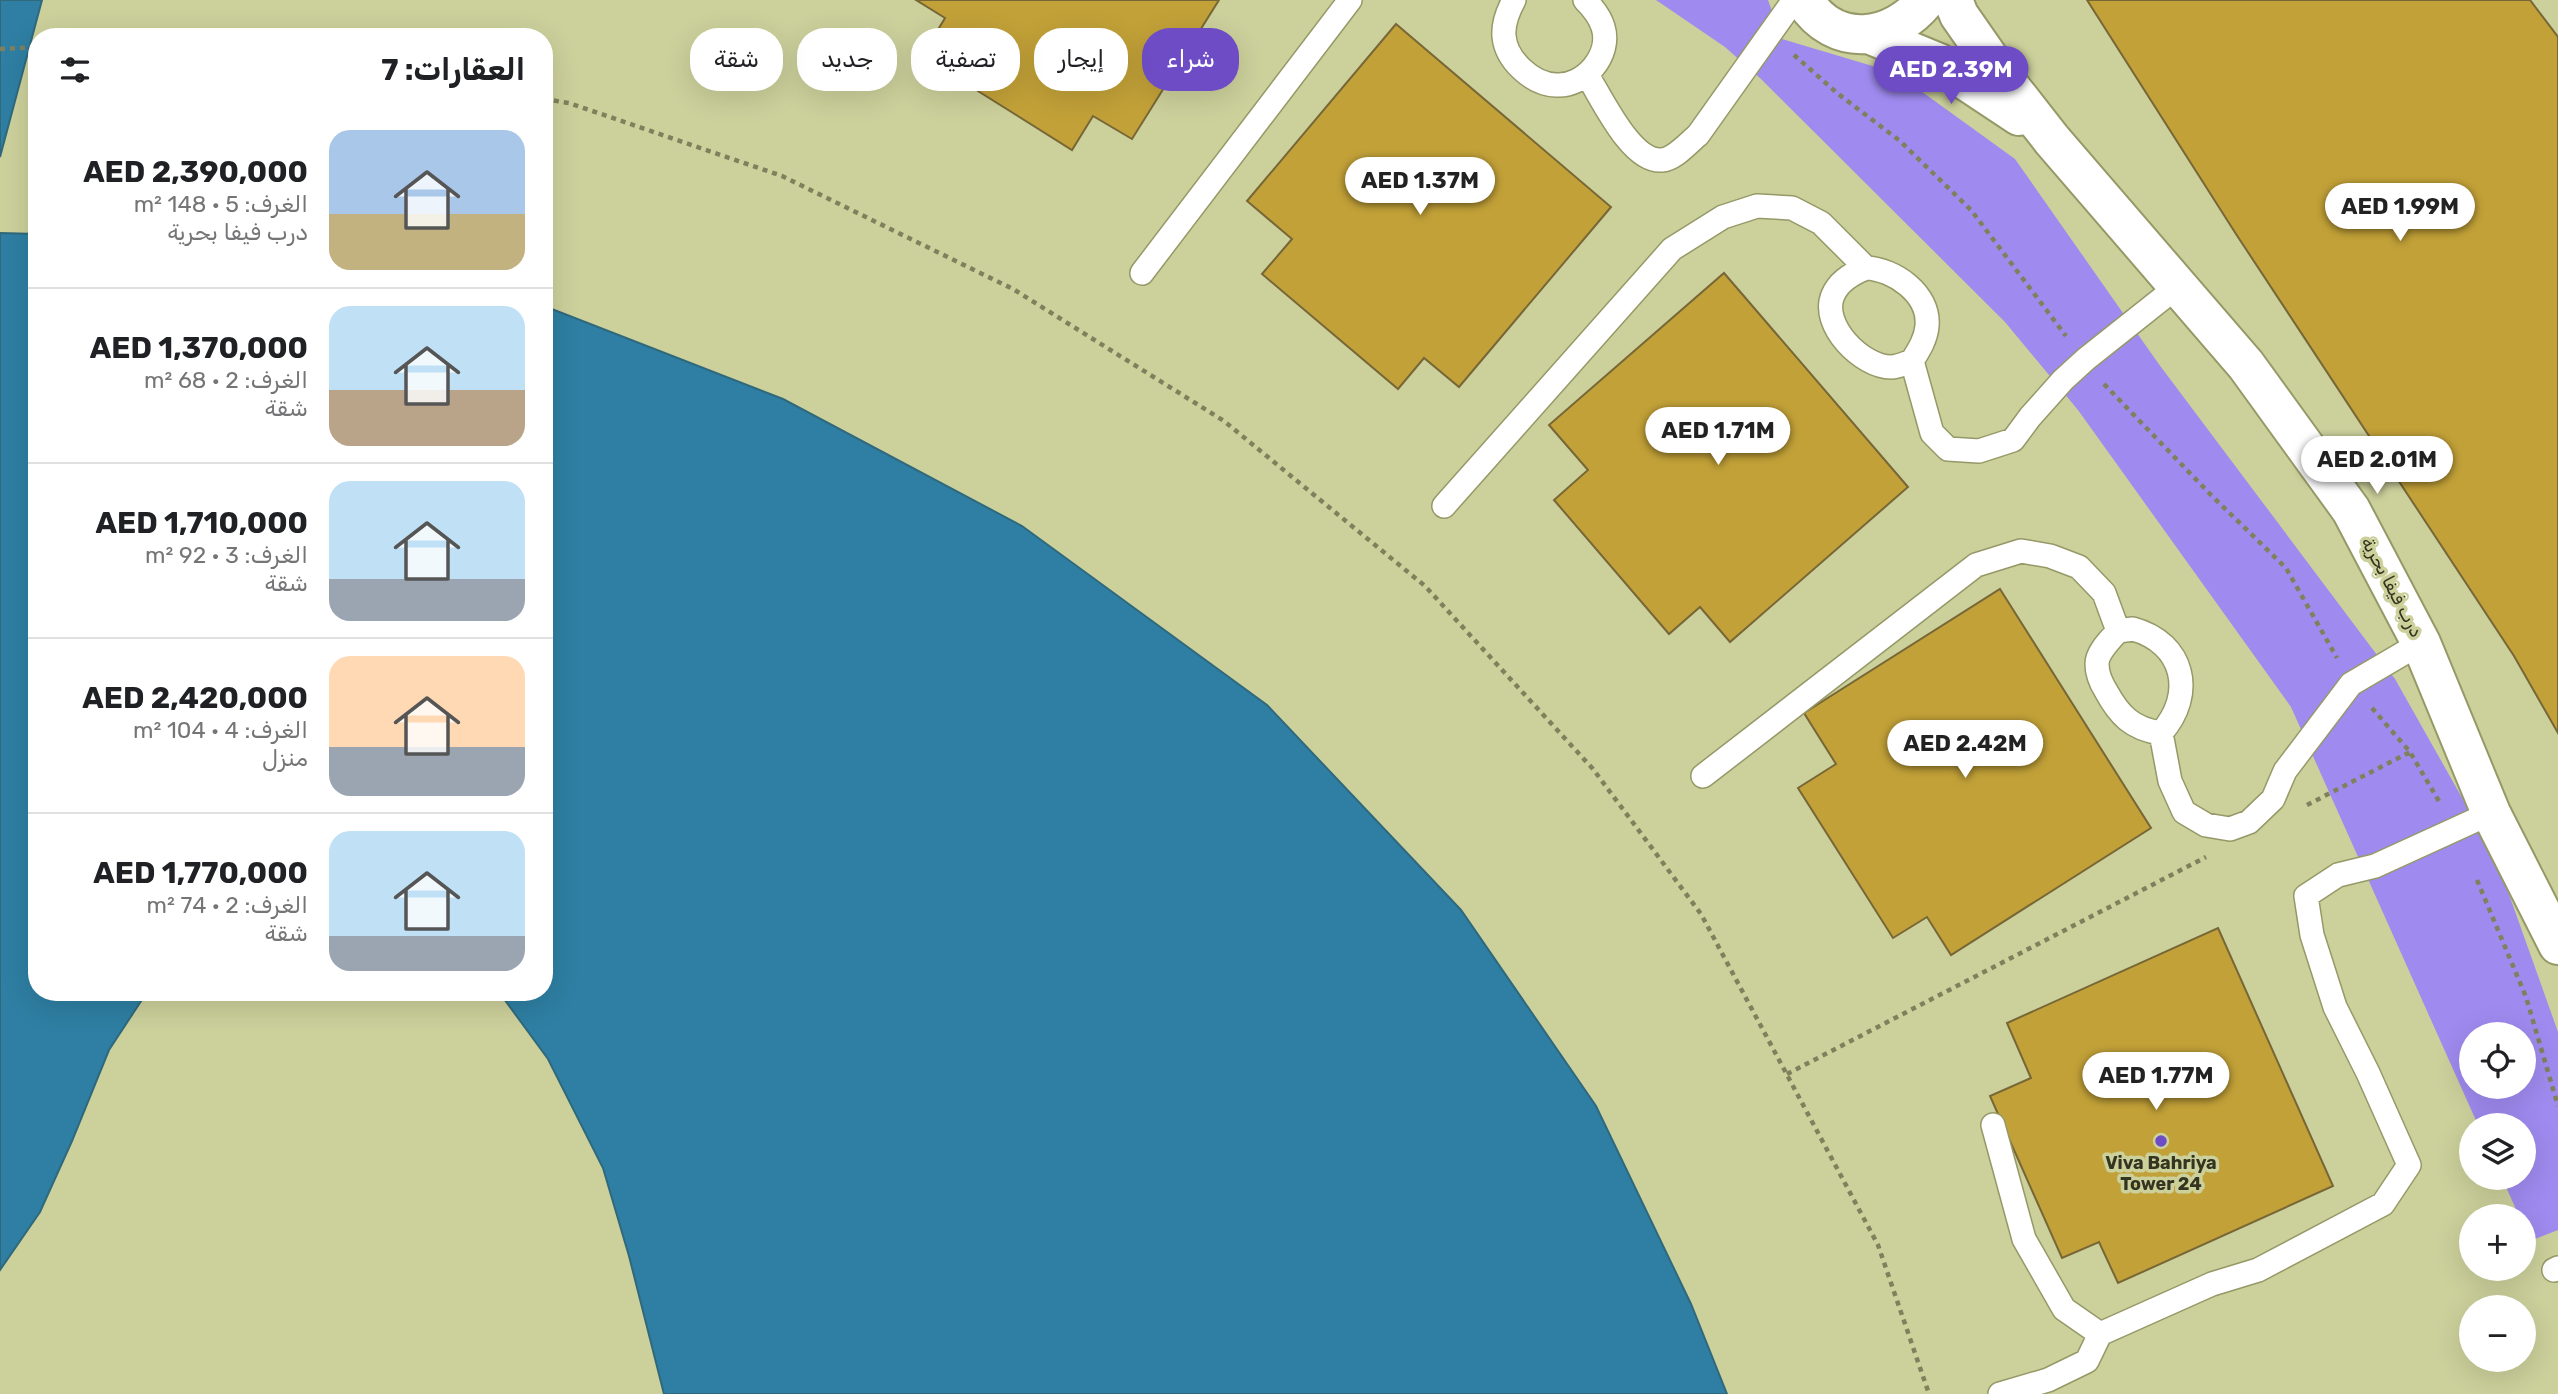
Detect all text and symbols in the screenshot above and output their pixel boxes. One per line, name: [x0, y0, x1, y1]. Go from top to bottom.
chip: شقة: [690, 28, 783, 91]
chip: جديد: [797, 28, 897, 91]
chip: تصفية: [911, 28, 1020, 91]
chip: إيجار: [1034, 28, 1128, 91]
chip: شراء: [1142, 28, 1239, 91]
pin: AED 2.39M: [1871, 46, 2031, 106]
icon: filters: [56, 51, 94, 89]
text: العقارات: 7: [381, 52, 525, 88]
text: AED 2.39M: [1890, 55, 2012, 83]
text: AED 2,390,000: [83, 154, 308, 190]
icon: home: [385, 158, 469, 242]
pin: AED 1.37M: [1340, 158, 1500, 217]
text: AED 1.37M: [1361, 166, 1479, 194]
pin: AED 1.99M: [2320, 184, 2480, 243]
text: الغرف: 5 · 148 m²: [134, 190, 308, 218]
text: AED 1.99M: [2341, 192, 2459, 220]
text: درب فيفا بحرية: [167, 218, 308, 246]
text: AED 1,370,000: [90, 330, 308, 366]
icon: home: [385, 334, 469, 418]
text: الغرف: 2 · 68 m²: [144, 366, 308, 394]
text: شقة: [264, 394, 308, 422]
pin: AED 1.71M: [1638, 407, 1798, 467]
text: AED 1.71M: [1661, 416, 1775, 444]
pin: AED 2.01M: [2297, 436, 2457, 496]
text: AED 2.01M: [2317, 445, 2437, 473]
text: AED 1,710,000: [96, 505, 308, 541]
icon: home: [385, 509, 469, 593]
street label: درب فيفا بحرية: [2356, 533, 2428, 641]
text: الغرف: 3 · 92 m²: [145, 541, 308, 569]
text: شقة: [264, 569, 308, 597]
text: AED 2,420,000: [82, 680, 308, 716]
icon: home: [385, 684, 469, 768]
text: الغرف: 4 · 104 m²: [133, 716, 308, 744]
pin: AED 2.42M: [1885, 720, 2045, 780]
text: AED 2.42M: [1903, 729, 2027, 757]
text: منزل: [262, 744, 308, 772]
text: AED 1,770,000: [93, 855, 308, 891]
icon: home: [385, 859, 469, 943]
text: الغرف: 2 · 74 m²: [146, 891, 308, 919]
text: شقة: [264, 919, 308, 947]
map controls: [2459, 1022, 2536, 1372]
button: locate: [2459, 1022, 2536, 1099]
pin: AED 1.77M: [2076, 1052, 2236, 1112]
text: AED 1.77M: [2098, 1061, 2214, 1089]
button: layers: [2459, 1113, 2536, 1190]
marker: Viva Bahriya Tower 24: [2153, 1133, 2169, 1149]
place label: Viva Bahriya Tower 24: [2105, 1152, 2217, 1195]
button: +: [2459, 1204, 2536, 1281]
button: −: [2459, 1295, 2536, 1372]

